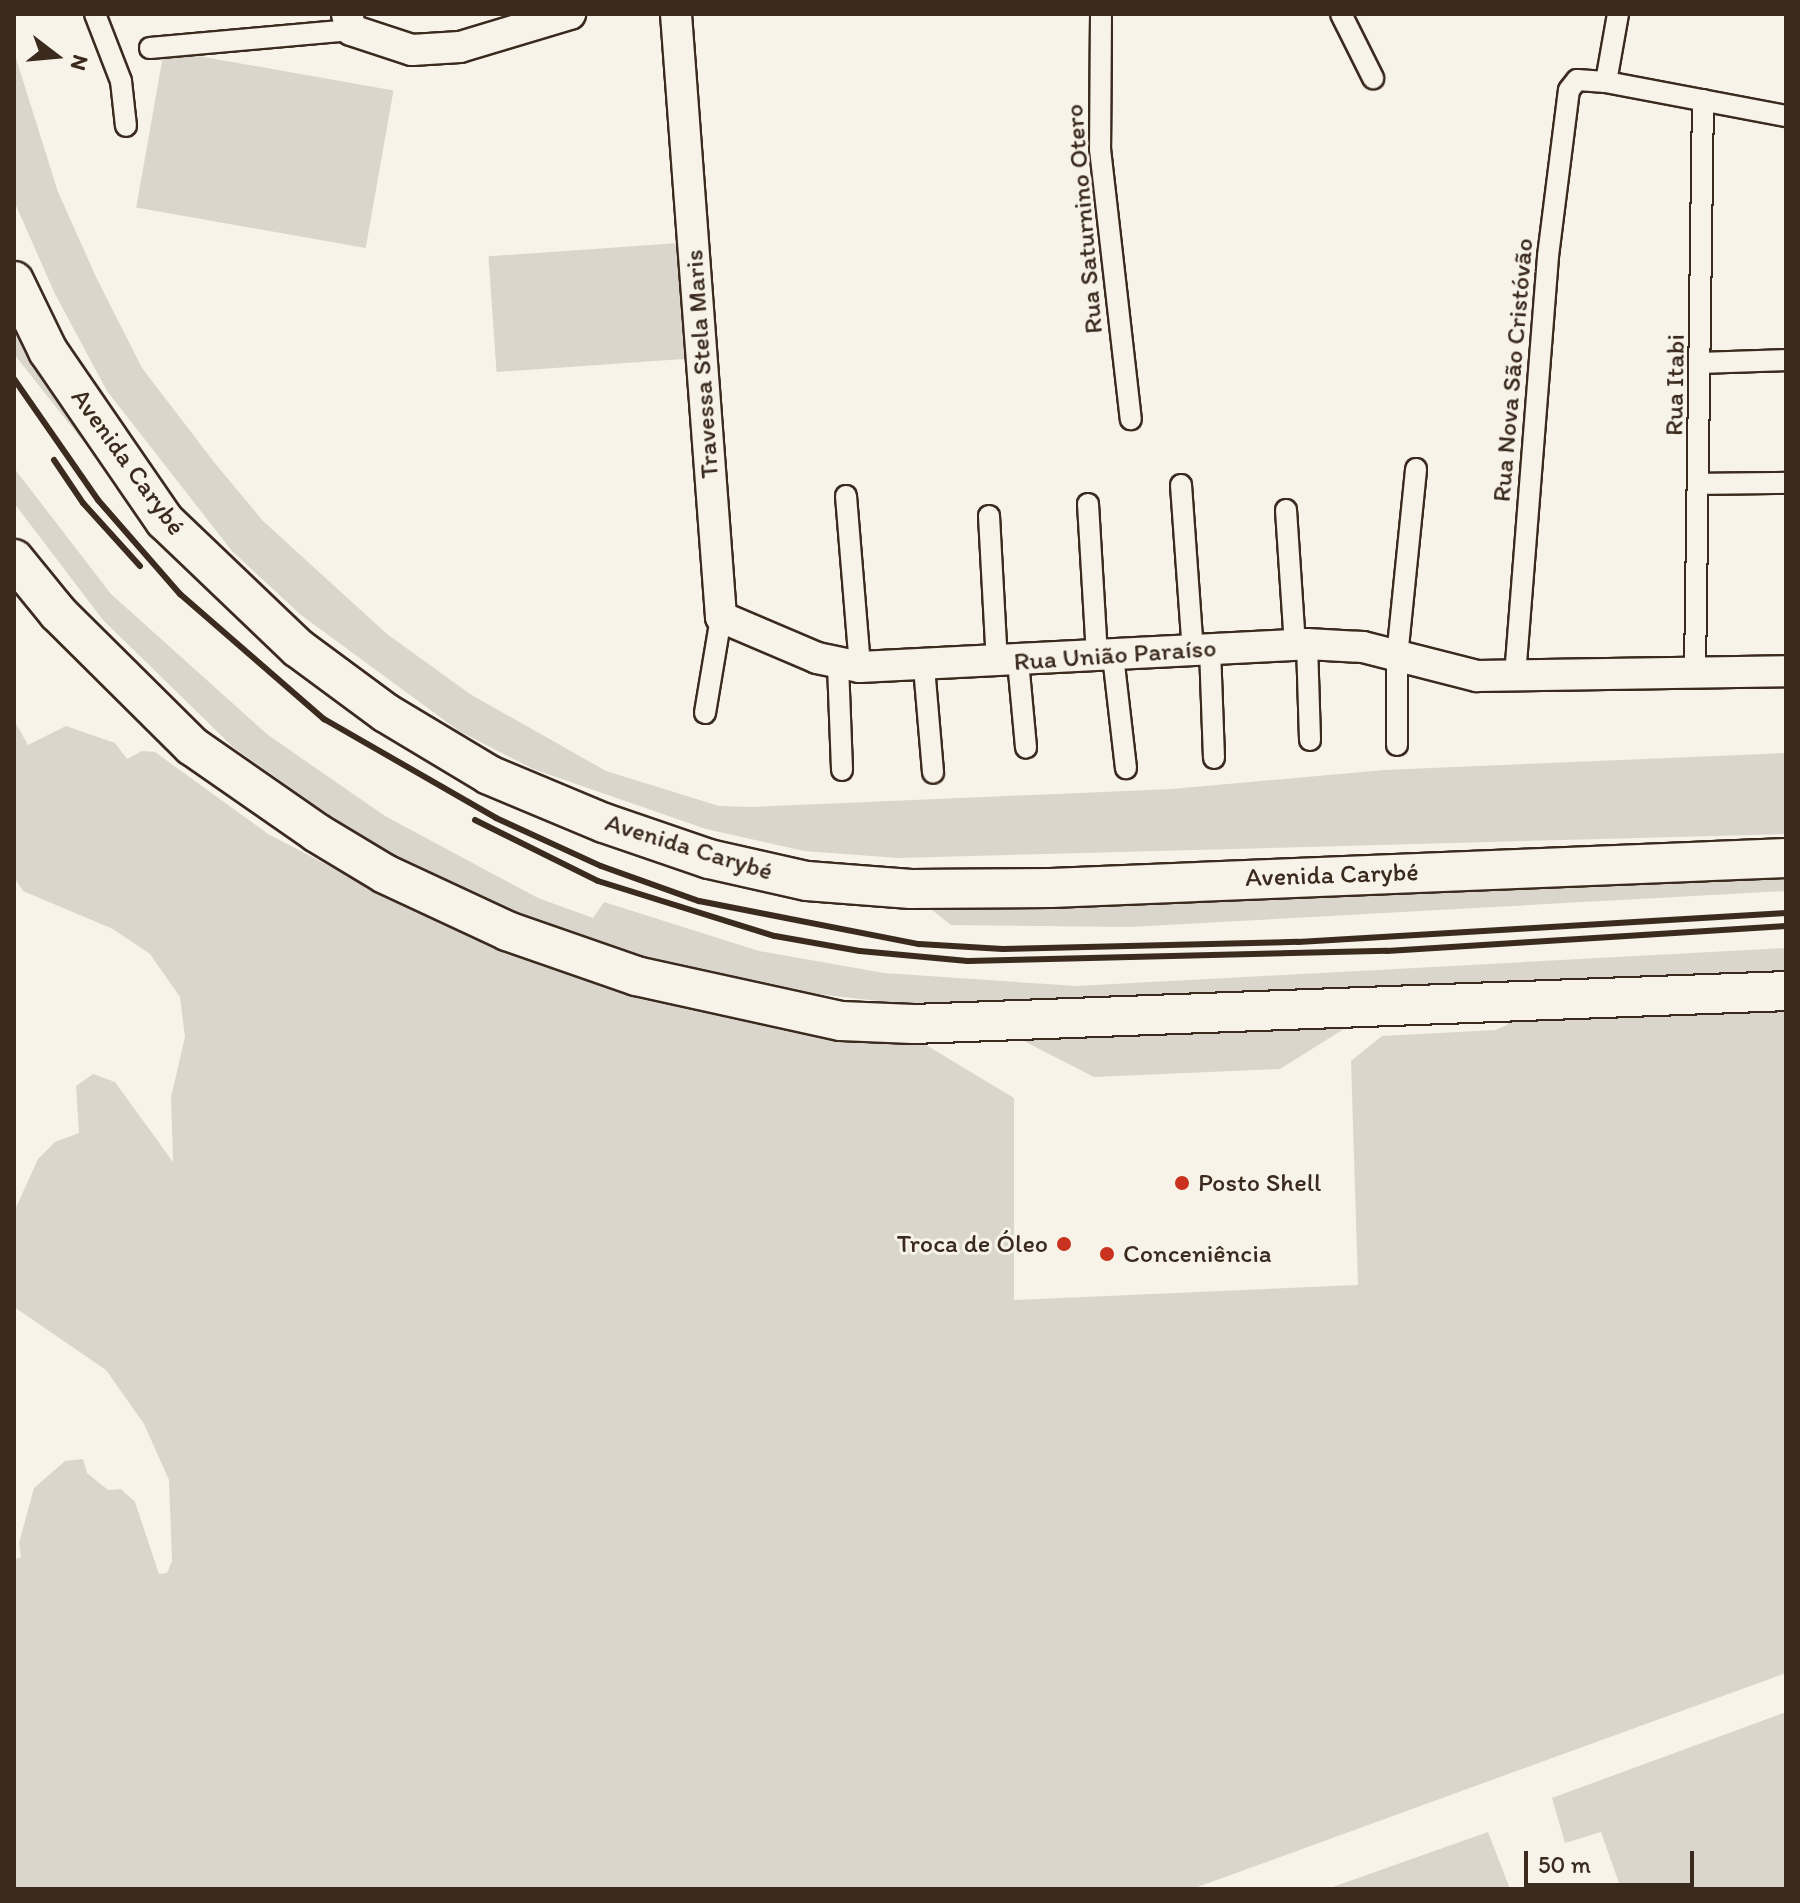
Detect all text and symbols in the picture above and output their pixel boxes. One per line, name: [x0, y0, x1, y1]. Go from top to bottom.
north arrow: [16, 16, 96, 96]
text: N: [65, 52, 95, 74]
street label: Rua Saturnino Otero: [1058, 103, 1110, 335]
street label: Rua Nova São Cristóvão: [1486, 237, 1540, 503]
street label: Travessa Stela Maris: [678, 249, 726, 479]
street label: Rua Itabi: [1659, 334, 1691, 436]
street label: Avenida Carybé: [64, 383, 192, 541]
street label: Rua União Paraíso: [1013, 632, 1217, 678]
street label: Avenida Carybé: [601, 807, 777, 887]
street label: Avenida Carybé: [1245, 856, 1419, 894]
place label: Posto Shell: [1198, 1167, 1321, 1199]
marker: Posto Shell: [1173, 1174, 1191, 1192]
place label: Troca de Óleo: [897, 1228, 1048, 1260]
marker: Troca de Óleo: [1055, 1235, 1073, 1253]
place label: Conceniência: [1123, 1238, 1272, 1270]
marker: Conceniência: [1098, 1245, 1116, 1263]
scale bar: [1528, 1835, 1698, 1885]
text: 50 m: [1538, 1850, 1591, 1879]

